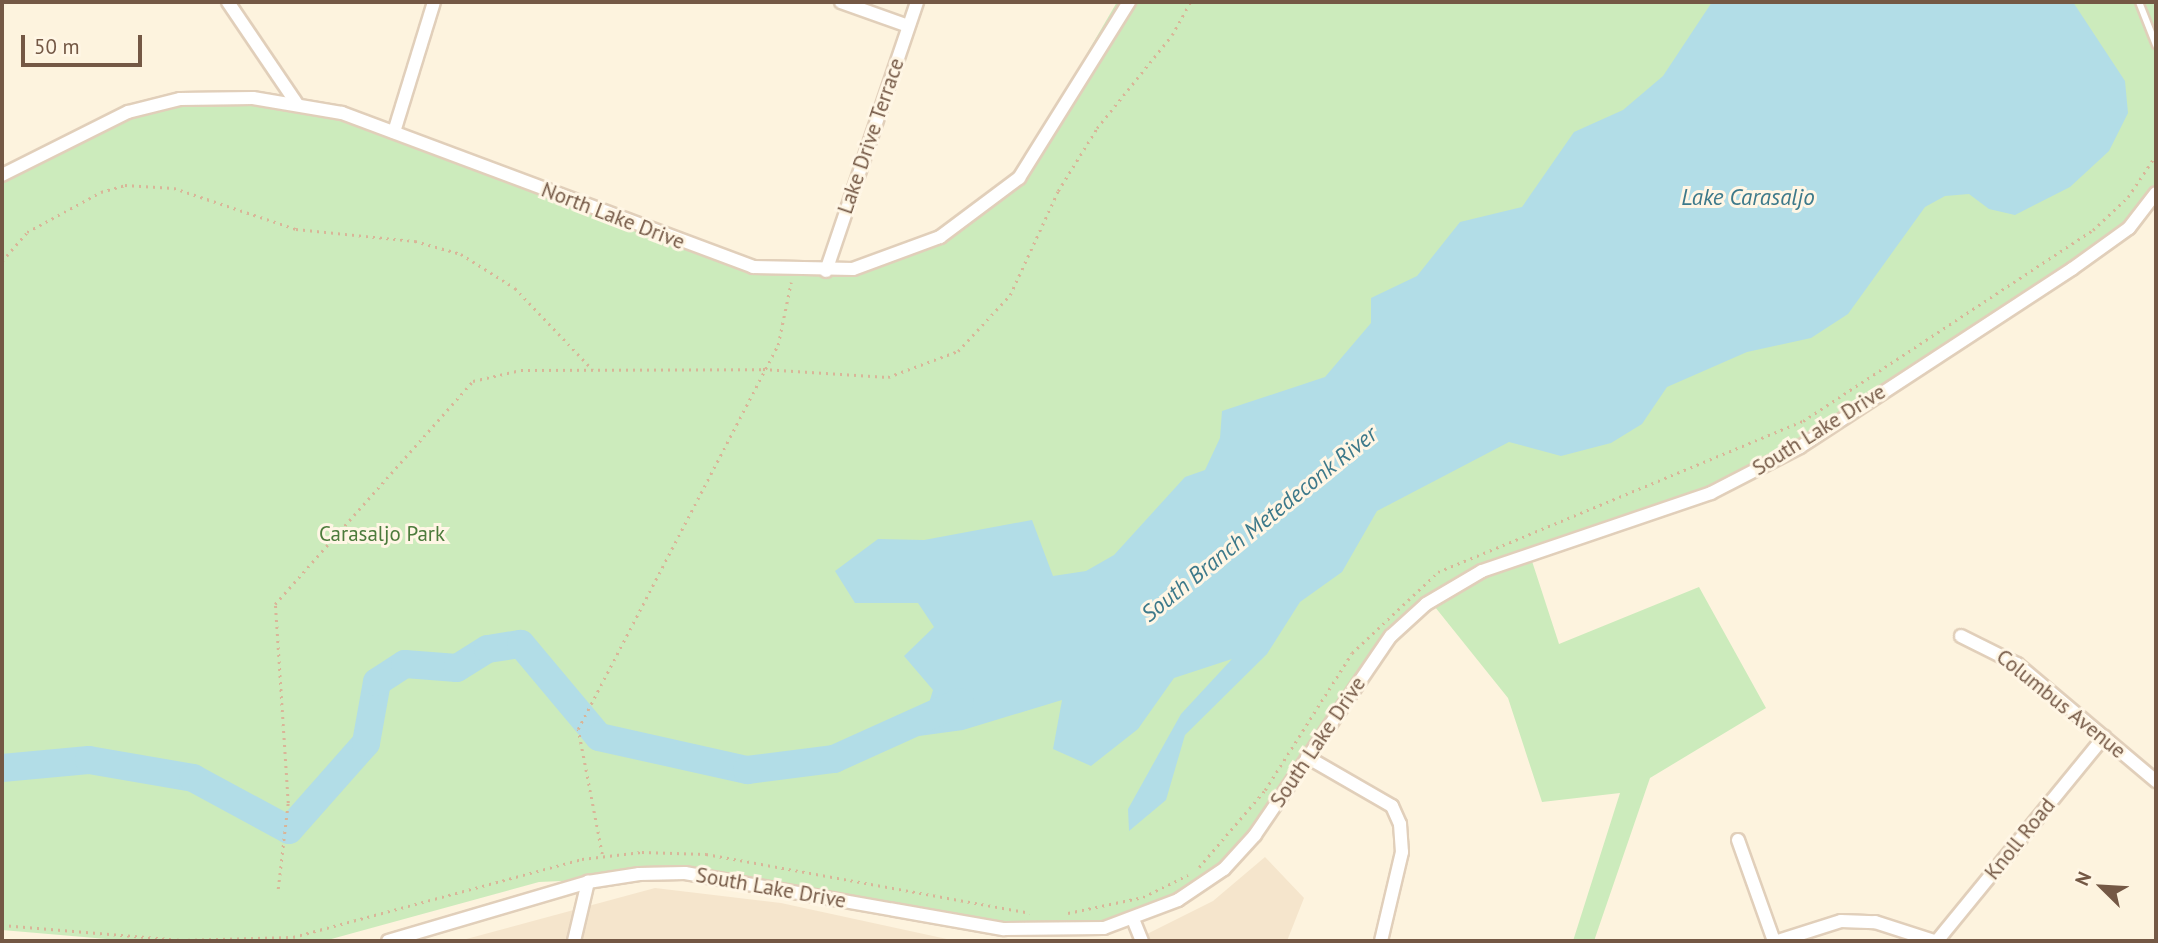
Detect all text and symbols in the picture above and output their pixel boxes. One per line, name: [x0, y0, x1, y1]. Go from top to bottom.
scale bar: [24, 21, 145, 65]
text: 50 m: [34, 33, 80, 60]
street label: Lake Drive Terrace: [832, 55, 910, 217]
street label: North Lake Drive: [538, 177, 688, 255]
water label: Lake Carasaljo: [1681, 183, 1815, 211]
street label: South Lake Drive: [1748, 379, 1890, 481]
water label: South Branch Metedeconk River: [1135, 420, 1383, 628]
park label: Carasaljo Park: [319, 521, 445, 547]
street label: Columbus Avenue: [1991, 644, 2131, 764]
street label: South Lake Drive: [1265, 672, 1371, 812]
street label: Knoll Road: [1980, 793, 2060, 885]
north arrow: [2067, 852, 2137, 922]
street label: South Lake Drive: [694, 862, 848, 914]
text: N: [2069, 868, 2096, 889]

